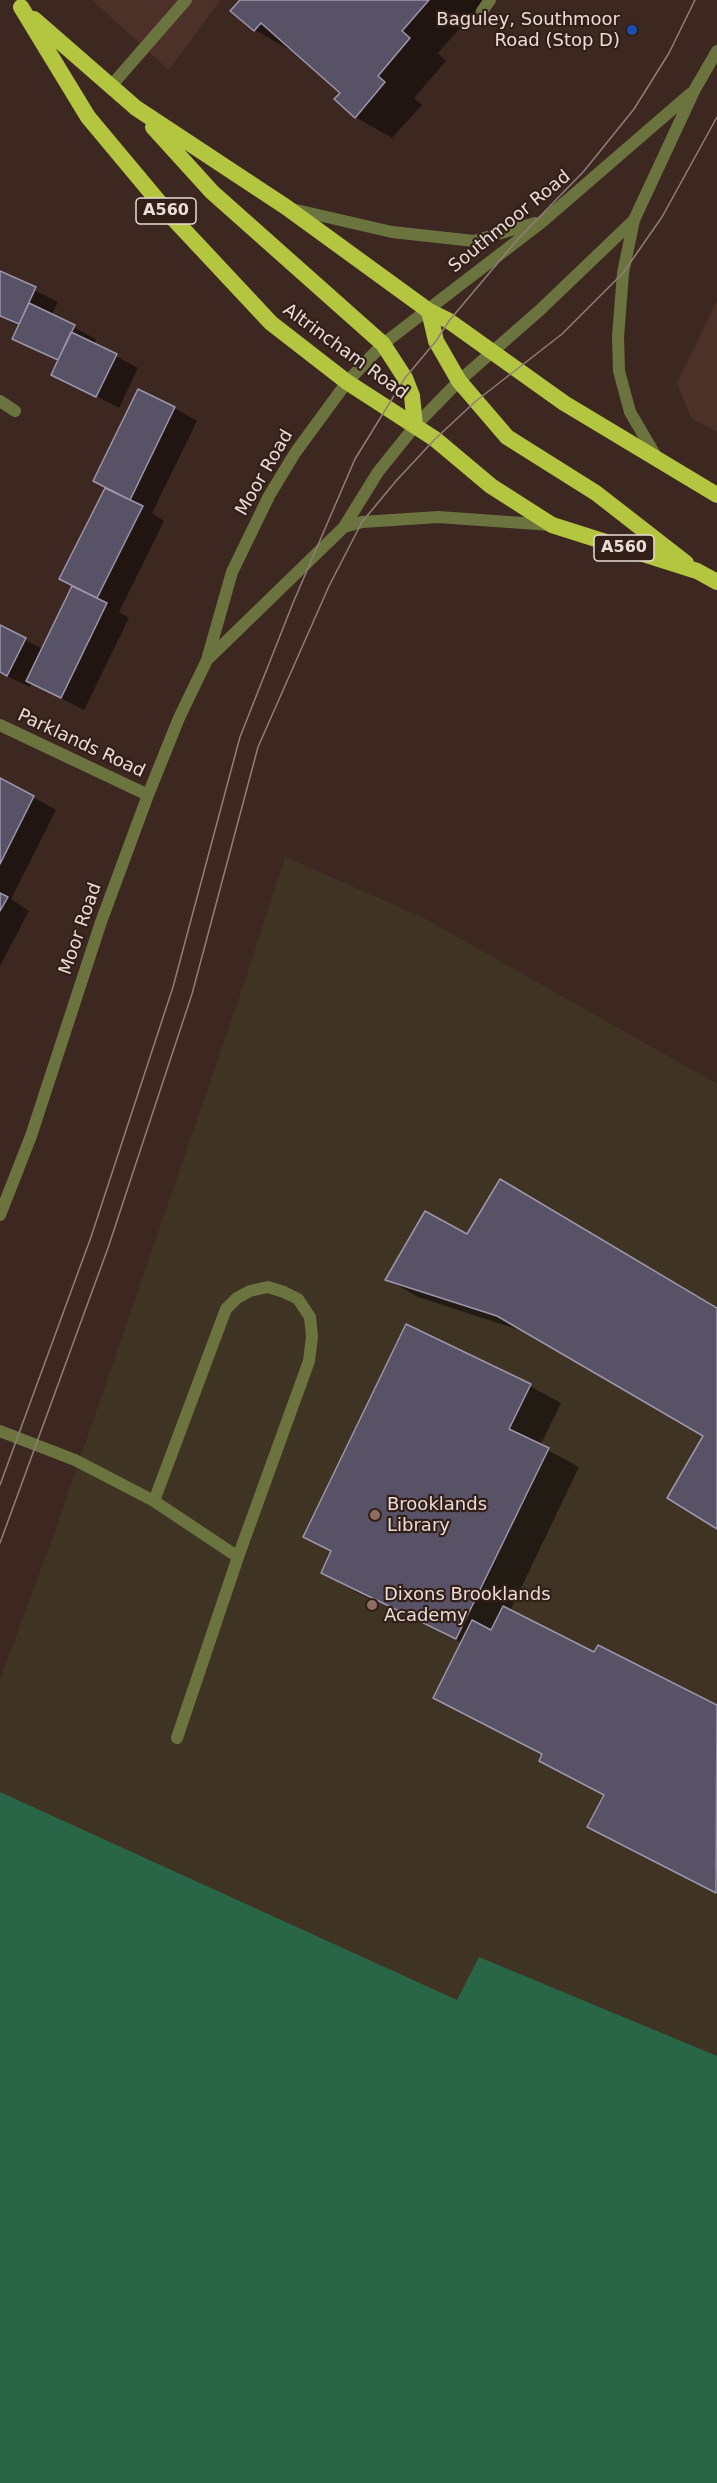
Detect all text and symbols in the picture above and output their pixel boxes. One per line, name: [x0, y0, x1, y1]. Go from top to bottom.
place label: Baguley, Southmoor Road (Stop D): [436, 9, 620, 52]
marker: Baguley, Southmoor Road (Stop D): [625, 23, 639, 37]
street label: Southmoor Road: [445, 166, 575, 278]
road number: A560: [136, 198, 196, 224]
street label: Altrincham Road: [278, 299, 412, 405]
street label: Moor Road: [232, 426, 298, 520]
road number: A560: [594, 535, 654, 561]
street label: Parklands Road: [14, 705, 148, 783]
street label: Moor Road: [55, 880, 107, 978]
place label: Brooklands Library: [387, 1494, 487, 1537]
marker: Brooklands Library: [368, 1508, 382, 1522]
place label: Dixons Brooklands Academy: [384, 1584, 551, 1626]
marker: Dixons Brooklands Academy: [365, 1598, 379, 1612]

